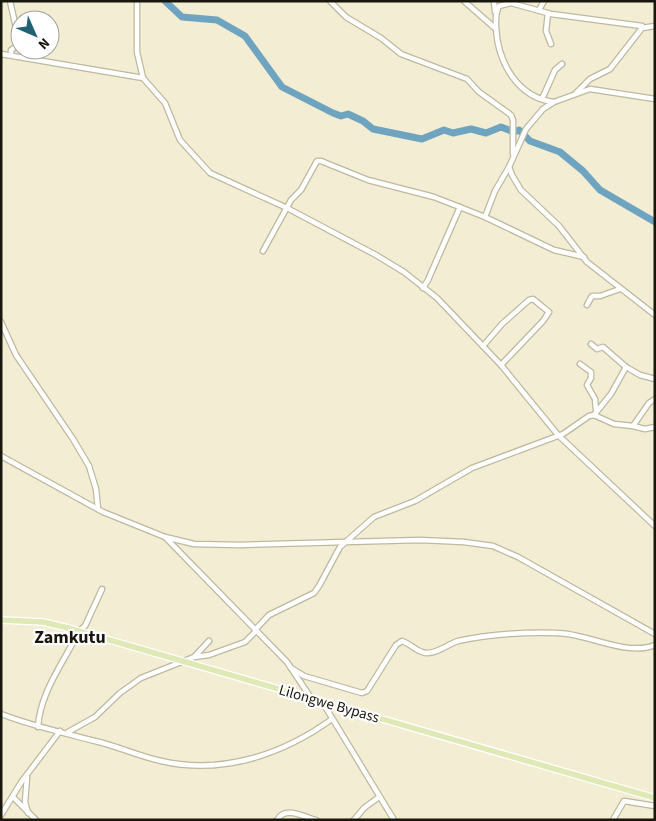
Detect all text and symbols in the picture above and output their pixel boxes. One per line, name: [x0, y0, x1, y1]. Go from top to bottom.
north arrow: [10, 10, 60, 60]
text: N: [33, 33, 54, 54]
district label: Zamkutu: [34, 625, 106, 650]
street label: Lilongwe Bypass: [276, 680, 382, 728]

